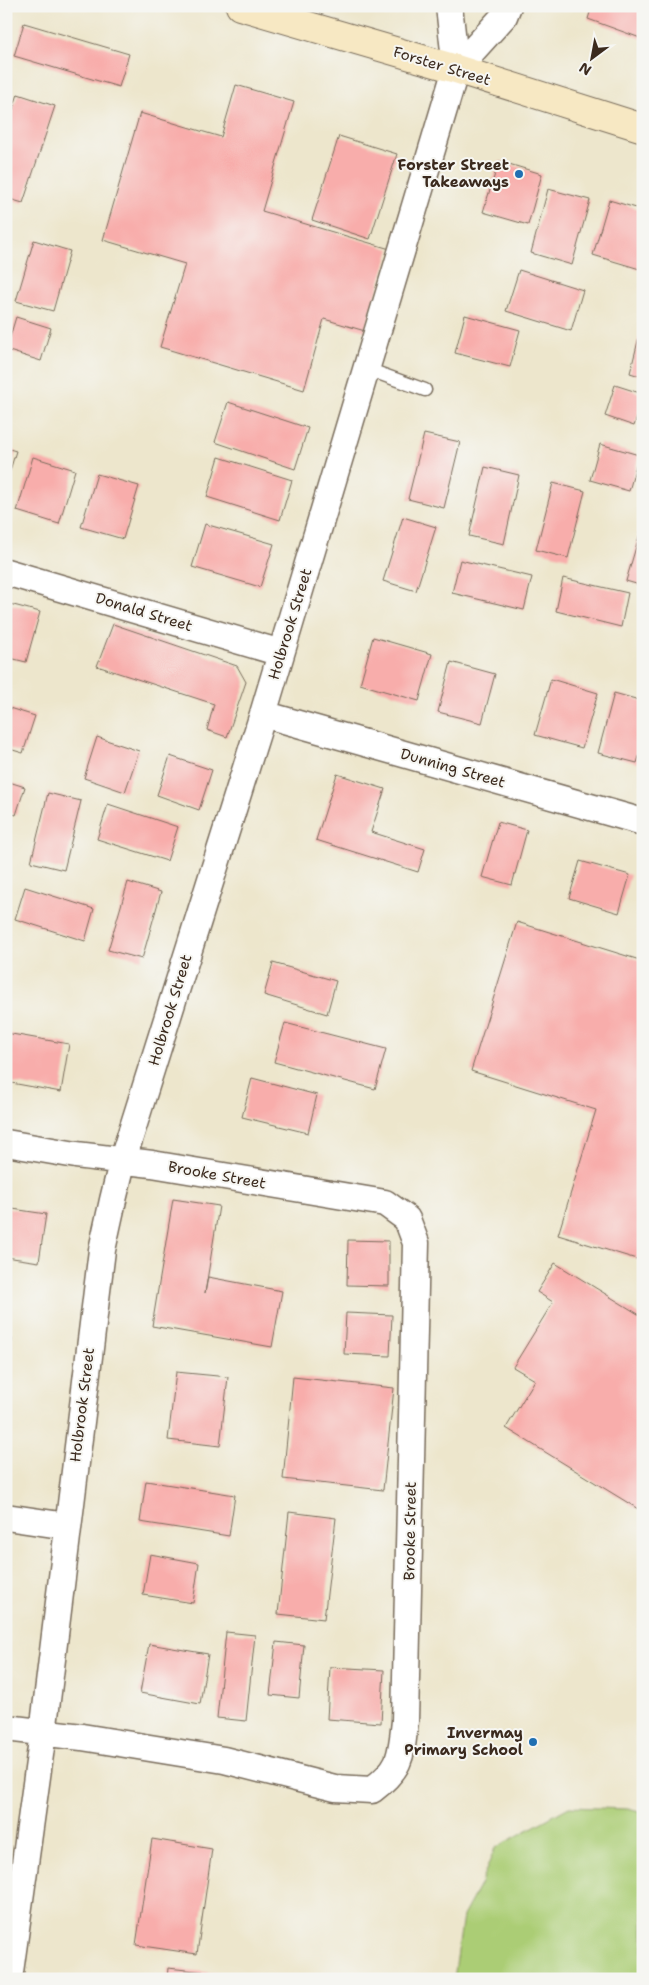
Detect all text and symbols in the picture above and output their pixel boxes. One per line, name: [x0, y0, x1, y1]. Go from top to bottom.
north arrow: [566, 32, 616, 82]
street label: Forster Street: [391, 42, 493, 90]
text: N: [576, 58, 595, 80]
place label: Forster Street Takeaways: [398, 155, 509, 192]
marker: Forster Street Takeaways: [513, 168, 525, 180]
street label: Holbrook Street: [264, 566, 316, 682]
street label: Donald Street: [93, 588, 195, 636]
street label: Dunning Street: [398, 743, 508, 793]
street label: Holbrook Street: [144, 952, 196, 1068]
street label: Brooke Street: [167, 1157, 267, 1193]
street label: Holbrook Street: [65, 1347, 99, 1463]
street label: Brooke Street: [399, 1481, 421, 1581]
place label: Invermay Primary School: [404, 1723, 523, 1760]
marker: Invermay Primary School: [527, 1736, 539, 1748]

